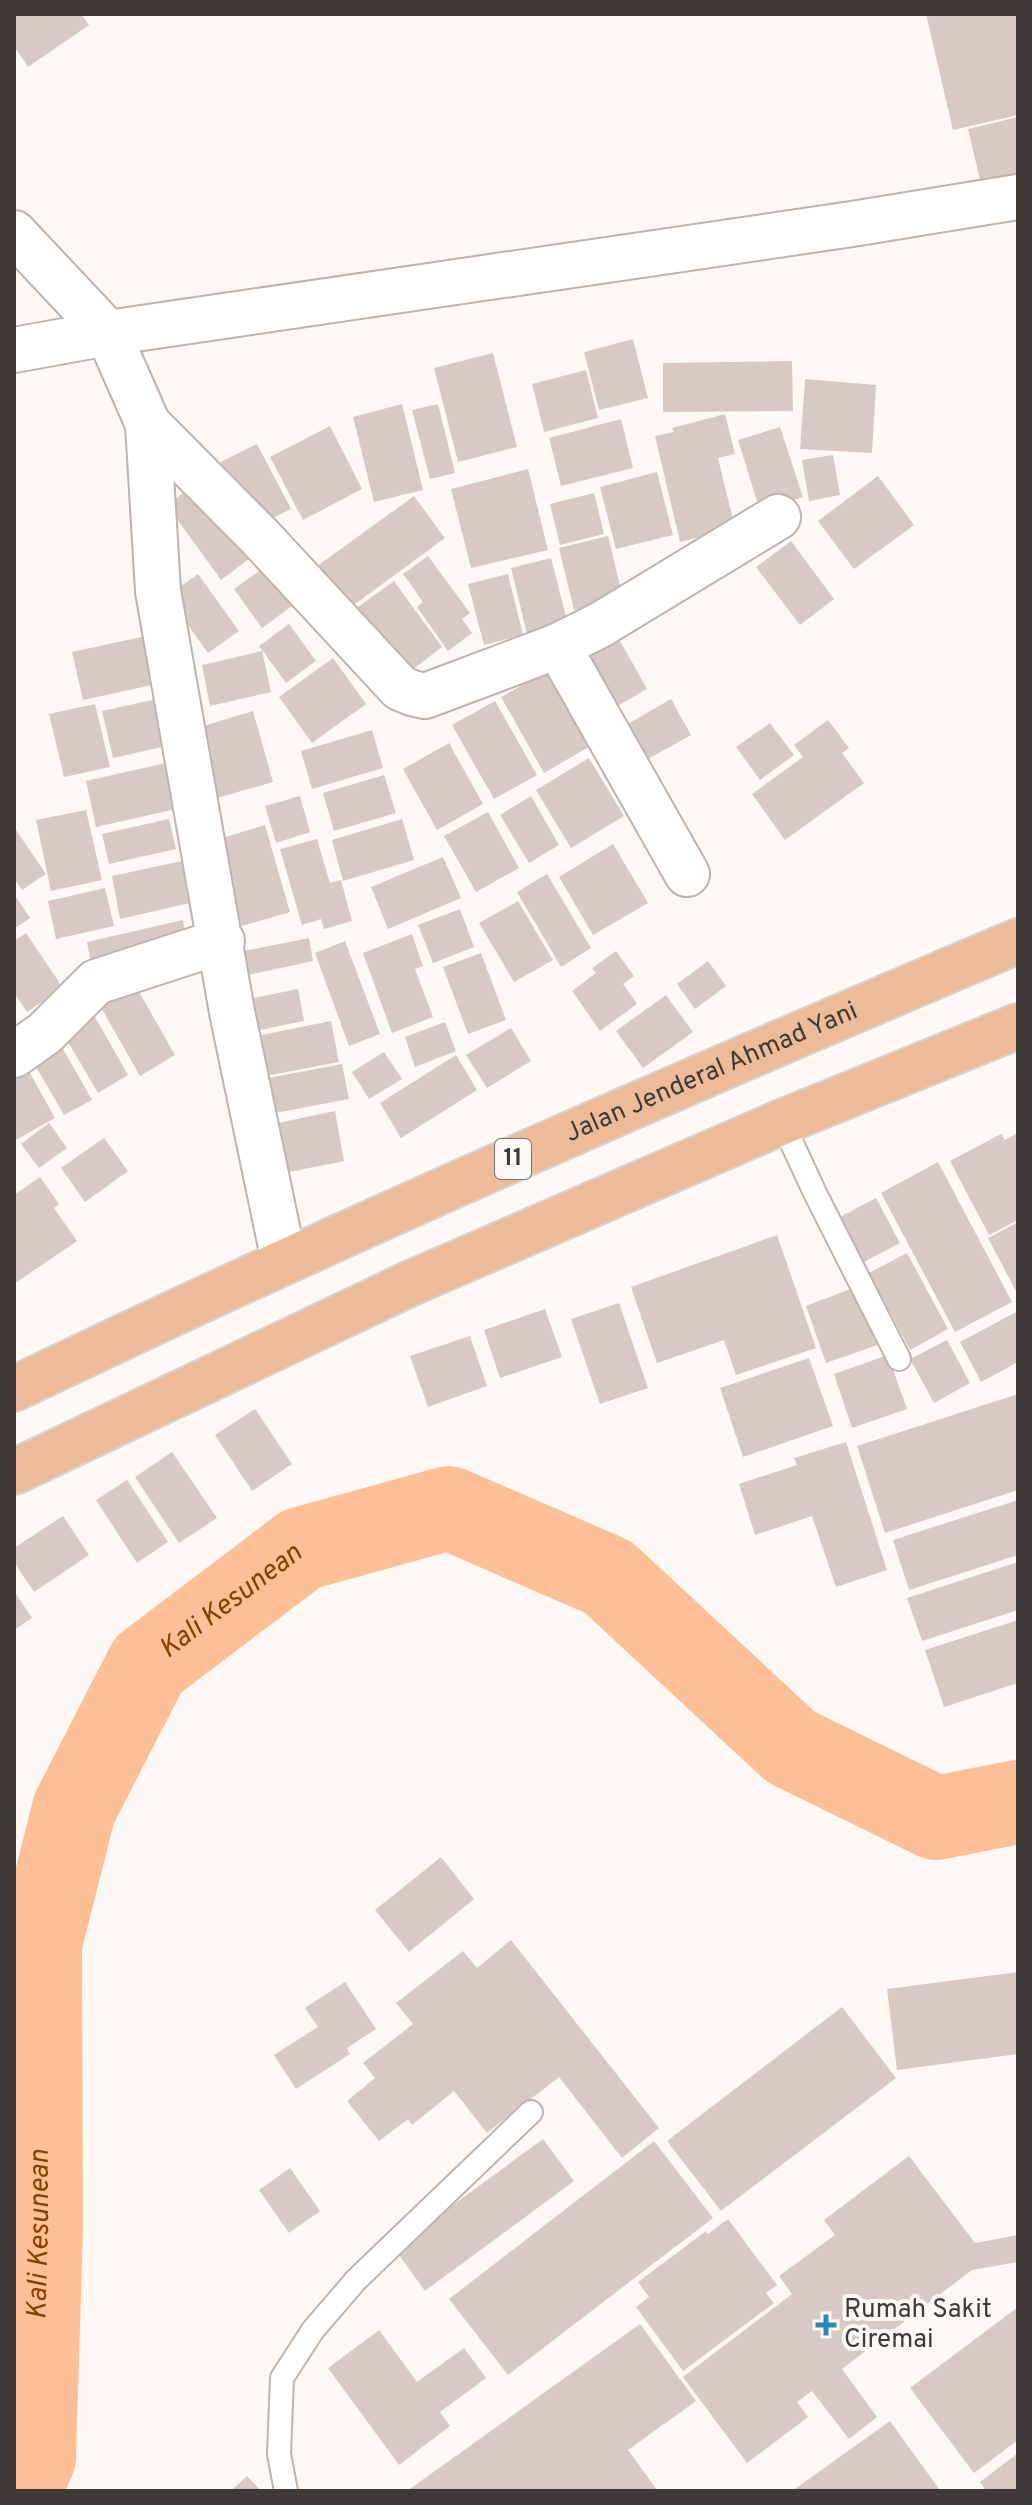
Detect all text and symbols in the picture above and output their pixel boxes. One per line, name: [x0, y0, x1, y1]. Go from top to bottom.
street label: Jalan Jenderal Ahmad Yani: [560, 995, 863, 1151]
road number: 11: [495, 1139, 531, 1179]
water label: Kali Kesunean: [153, 1536, 310, 1668]
water label: Kali Kesunean: [20, 2149, 59, 2320]
place label: Rumah Sakit Ciremai: [844, 2294, 992, 2357]
marker: Rumah Sakit Ciremai: [815, 2314, 837, 2336]

